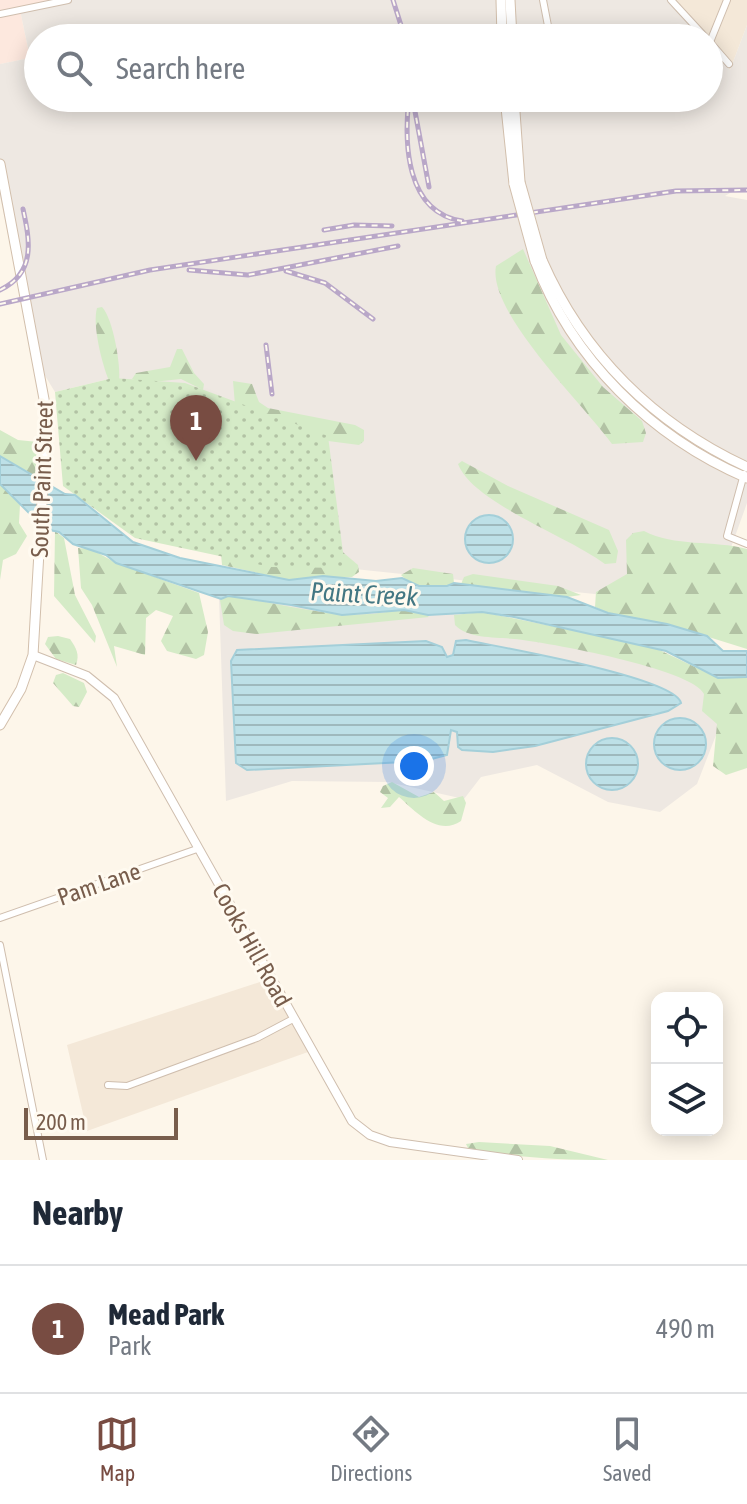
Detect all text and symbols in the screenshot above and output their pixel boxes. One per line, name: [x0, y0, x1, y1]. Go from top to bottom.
search box: [24, 24, 723, 112]
icon: search: [52, 46, 96, 90]
text: Search here: [116, 51, 245, 85]
pin: 1: [170, 395, 222, 461]
street label: South Paint Street: [26, 400, 58, 558]
water label: Paint Creek: [310, 576, 419, 612]
your location: [394, 746, 434, 786]
street label: Pam Lane: [54, 857, 144, 911]
street label: Cooks Hill Road: [207, 879, 297, 1011]
map controls: [651, 992, 723, 1136]
button: locate: [651, 992, 723, 1064]
button: layers: [651, 1064, 723, 1136]
scale bar: [24, 1104, 178, 1140]
text: 200 m: [36, 1109, 86, 1135]
text: Nearby: [32, 1193, 123, 1232]
text: Mead Park: [108, 1297, 224, 1331]
text: 1: [52, 1314, 64, 1344]
text: 490 m: [656, 1314, 715, 1344]
text: Park: [108, 1331, 151, 1361]
tab: Map: [95, 1412, 139, 1486]
tab: Directions: [330, 1412, 412, 1486]
tab: Saved: [603, 1412, 652, 1486]

